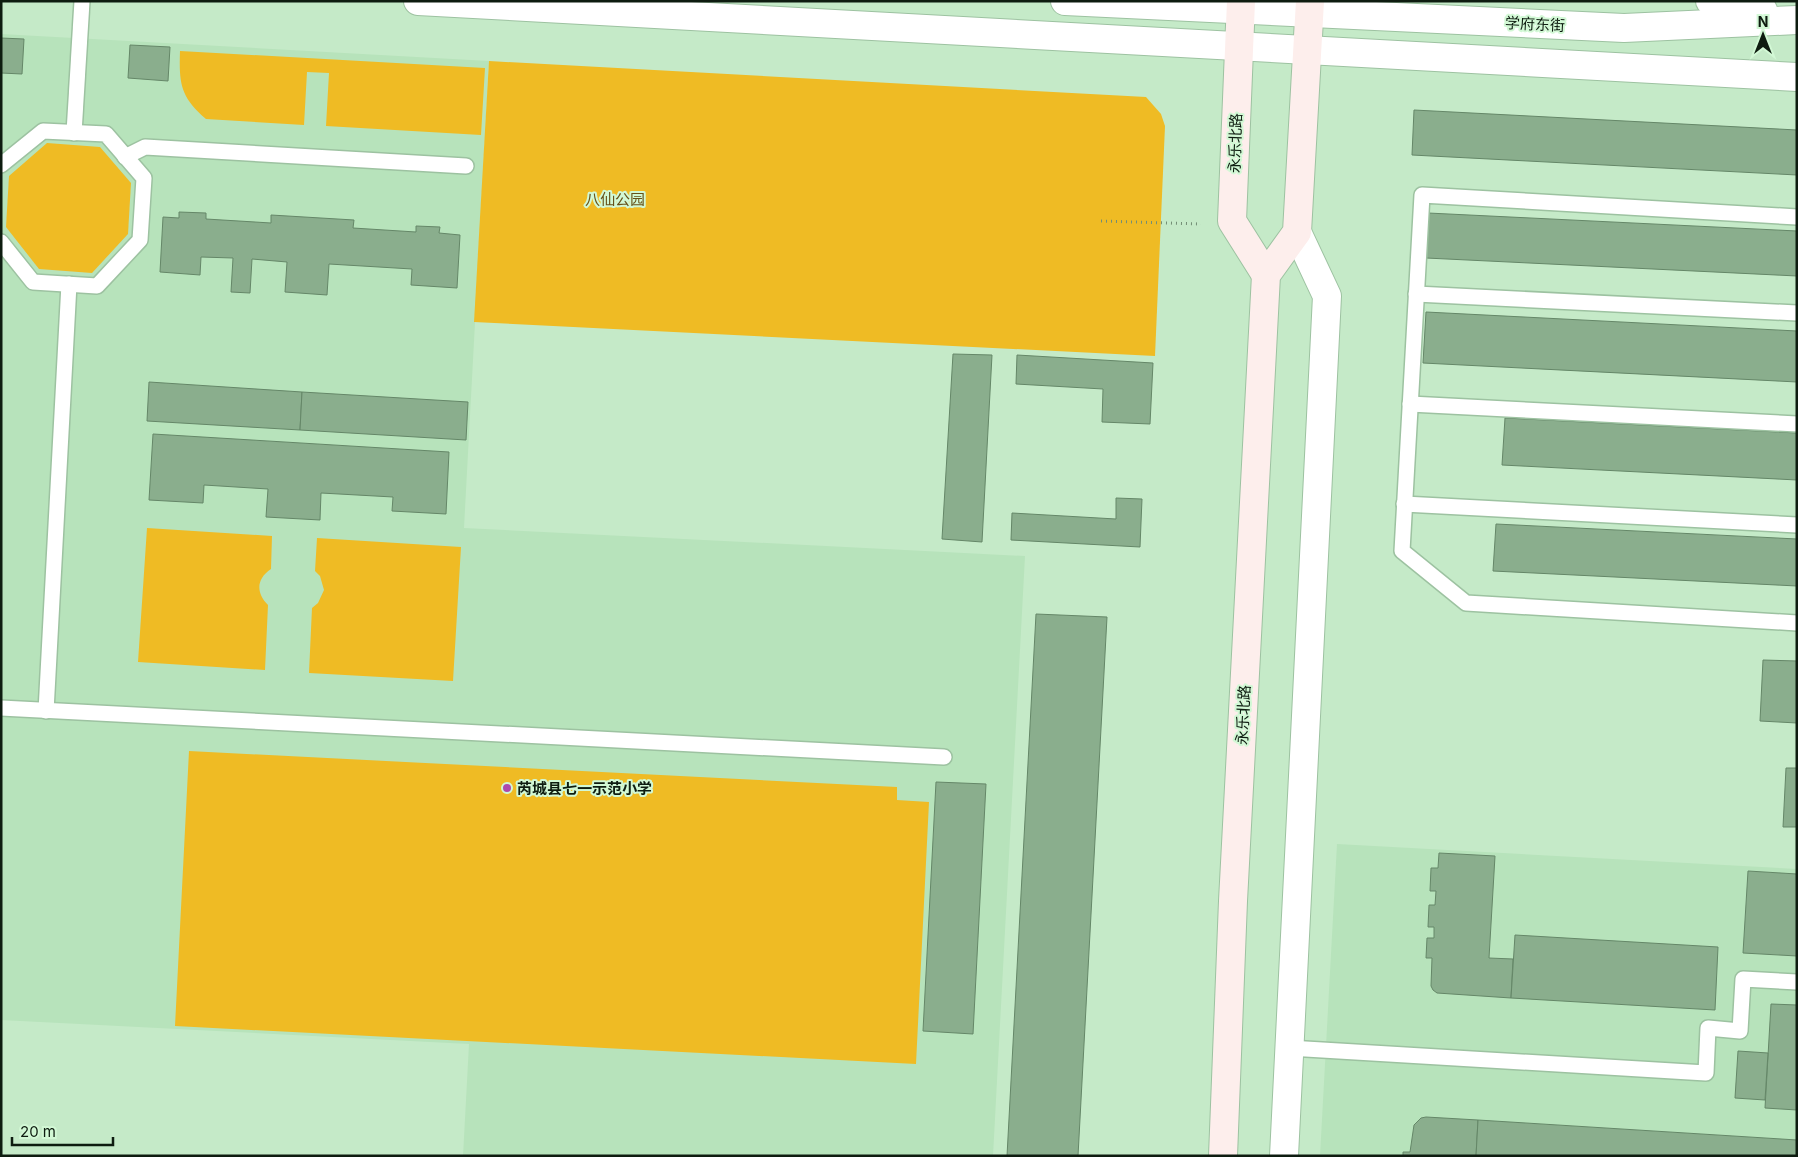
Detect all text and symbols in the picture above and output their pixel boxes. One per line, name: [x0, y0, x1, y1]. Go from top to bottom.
north arrow: [1738, 10, 1788, 60]
street label: 学府东街: [1505, 13, 1565, 35]
text: N: [1758, 13, 1768, 30]
street label: 永乐北路: [1224, 113, 1246, 173]
park label: 八仙公园: [585, 190, 645, 209]
street label: 永乐北路: [1232, 685, 1254, 745]
place label: 芮城县七一示范小学: [517, 779, 652, 798]
marker: 芮城县七一示范小学: [501, 782, 513, 794]
scale bar: [12, 1114, 114, 1146]
text: 20 m: [20, 1122, 56, 1141]

